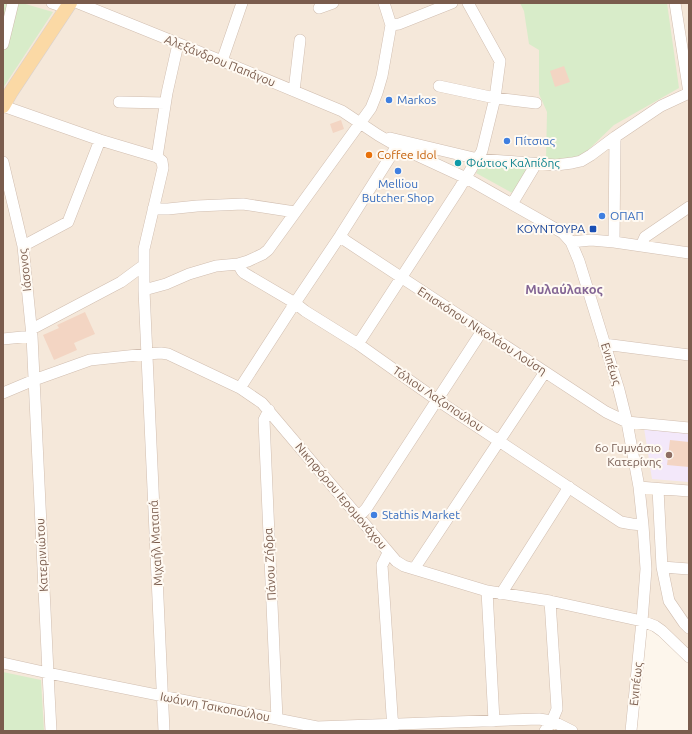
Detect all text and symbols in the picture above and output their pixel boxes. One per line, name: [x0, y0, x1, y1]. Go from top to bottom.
street label: Αλεξάνδρου Παπάγου: [162, 32, 278, 90]
place label: Markos: [397, 93, 436, 106]
marker: Markos: [384, 95, 394, 105]
place label: Πίτσιας: [515, 134, 555, 148]
marker: Πίτσιας: [502, 136, 512, 146]
place label: Coffee Idol: [377, 148, 437, 161]
marker: Coffee Idol: [364, 150, 374, 160]
place label: Φώτιος Καλπίδης: [466, 156, 560, 170]
marker: Φώτιος Καλπίδης: [453, 158, 463, 168]
marker: Melliou Butcher Shop: [393, 166, 403, 176]
place label: Melliou Butcher Shop: [362, 177, 434, 204]
place label: ΟΠΑΠ: [610, 209, 644, 222]
marker: ΟΠΑΠ: [597, 211, 607, 221]
place label: ΚΟΥΝΤΟΥΡΑ: [517, 222, 585, 235]
marker: ΚΟΥΝΤΟΥΡΑ: [588, 224, 598, 234]
street label: Ιάσονος: [16, 247, 34, 292]
district label: Μυλαύλακος: [525, 282, 603, 297]
street label: Επισκόπου Νικολάου Λούση: [415, 284, 549, 377]
street label: Ενιπέως: [598, 341, 624, 388]
street label: Τόλιου Λαζοπούλου: [391, 363, 486, 434]
street label: Νικηφόρου Ιερομονάχου: [293, 440, 390, 552]
place label: 6ο Γυμνάσιο Κατερίνης: [595, 441, 662, 469]
marker: 6ο Γυμνάσιο Κατερίνης: [664, 450, 674, 460]
street label: Μιχαήλ Ματαπά: [147, 500, 164, 586]
place label: Stathis Market: [382, 508, 460, 521]
marker: Stathis Market: [369, 510, 379, 520]
street label: Κατερινιώτου: [33, 518, 50, 592]
street label: Πάνου Ζήδρα: [261, 527, 278, 601]
street label: Ενιπέως: [627, 661, 645, 707]
street label: Ιωάννη Τσικοπούλου: [159, 689, 271, 724]

